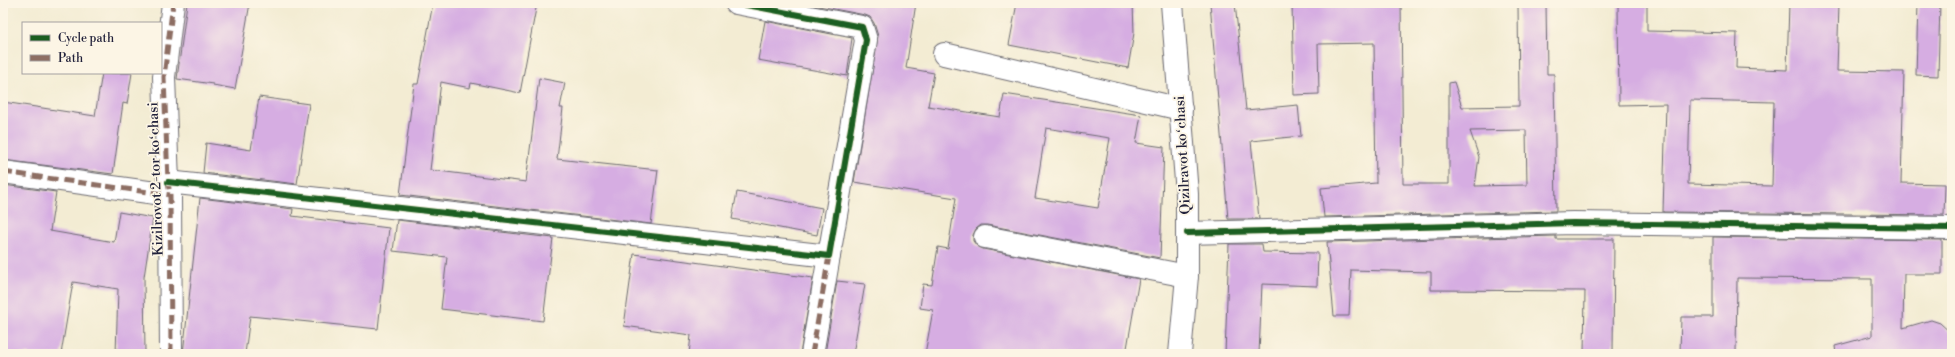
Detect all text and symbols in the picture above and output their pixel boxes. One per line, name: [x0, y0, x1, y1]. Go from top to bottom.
legend: [22, 22, 162, 74]
text: Cycle path: [58, 31, 114, 46]
text: Path: [58, 51, 83, 66]
street label: Qizilravot koʻchasi: [1171, 95, 1195, 215]
street label: Kizilrovot 2-tor koʻchasi: [144, 101, 168, 256]

